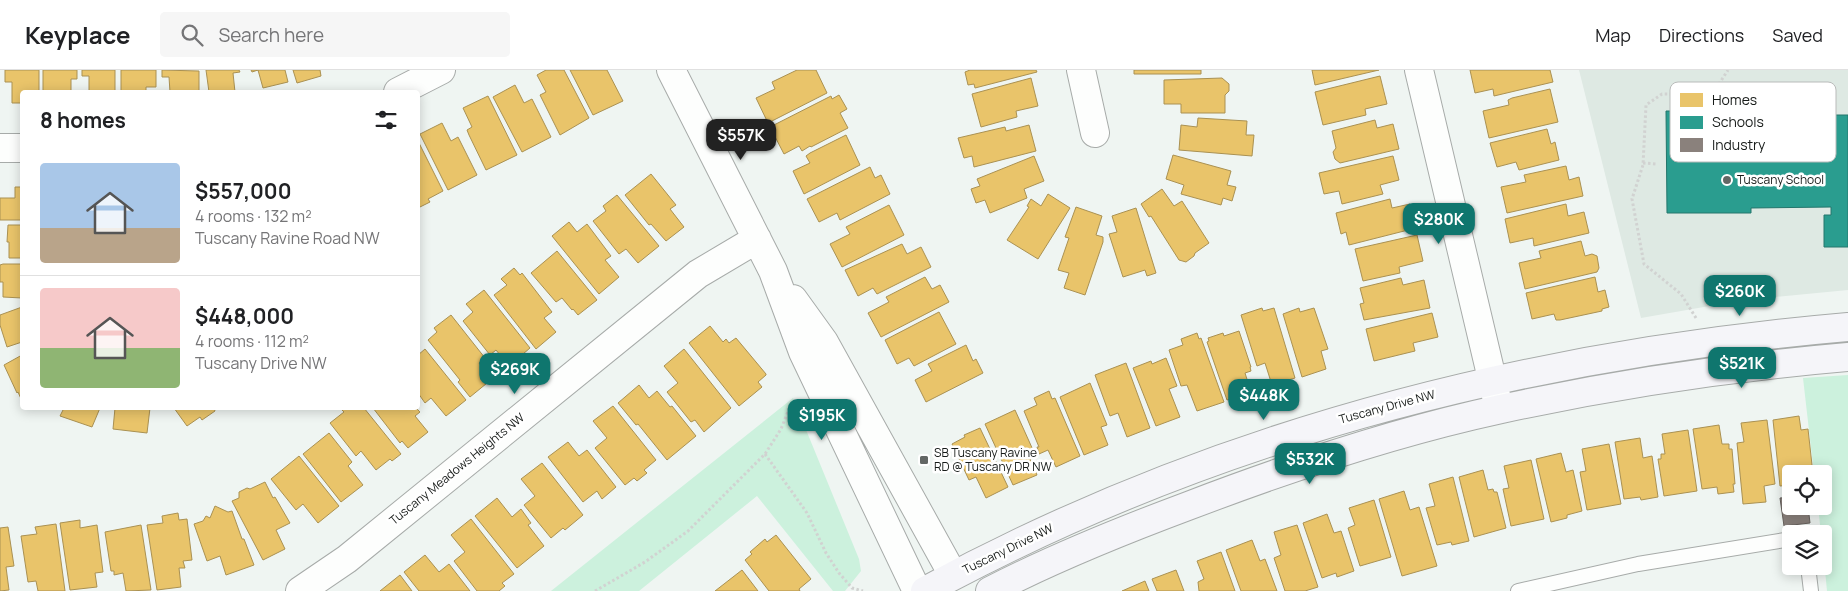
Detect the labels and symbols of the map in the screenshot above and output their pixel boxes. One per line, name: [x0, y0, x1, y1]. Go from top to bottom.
legend: [1670, 82, 1836, 162]
text: Homes: [1712, 90, 1757, 109]
text: Schools: [1712, 112, 1764, 131]
pin: $557K: [706, 118, 776, 161]
text: Industry: [1712, 135, 1766, 154]
place label: Tuscany School: [1737, 171, 1824, 188]
marker: Tuscany School: [1721, 174, 1733, 186]
pin: $280K: [1404, 202, 1474, 245]
pin: $260K: [1705, 274, 1775, 317]
pin: $521K: [1707, 346, 1777, 389]
pin: $269K: [480, 352, 550, 395]
pin: $448K: [1229, 378, 1299, 421]
street label: Tuscany Drive NW: [1337, 385, 1438, 428]
pin: $195K: [787, 398, 857, 441]
street label: Tuscany Meadows Heights NW: [386, 408, 528, 529]
pin: $532K: [1275, 442, 1345, 485]
place label: SB Tuscany Ravine RD @ Tuscany DR NW: [934, 444, 1052, 475]
marker: SB Tuscany Ravine RD @ Tuscany DR NW: [918, 454, 930, 466]
street label: Tuscany Drive NW: [960, 519, 1057, 578]

